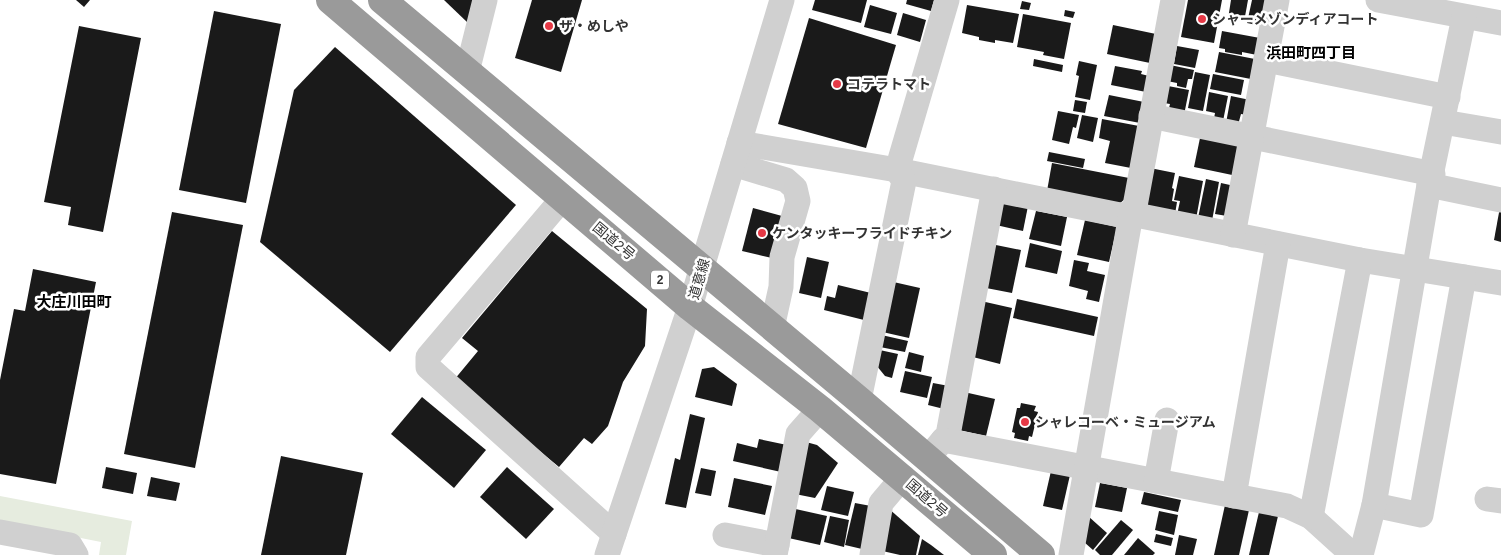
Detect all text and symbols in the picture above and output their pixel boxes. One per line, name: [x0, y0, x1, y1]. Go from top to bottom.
place label: シャーメゾンディアコート: [1212, 11, 1378, 27]
marker: シャーメゾンディアコート: [1196, 13, 1208, 25]
place label: ザ・めしや: [559, 18, 629, 34]
marker: ザ・めしや: [543, 20, 555, 32]
district label: 浜田町四丁目: [1266, 44, 1356, 61]
place label: コテラトマト: [847, 76, 931, 92]
marker: コテラトマト: [831, 78, 843, 90]
street label: 国道2号: [590, 219, 638, 263]
place label: ケンタッキーフライドチキン: [772, 225, 952, 241]
marker: ケンタッキーフライドチキン: [756, 227, 768, 239]
street label: 道意線: [686, 257, 712, 301]
road number: 2: [651, 270, 669, 290]
district label: 大庄川田町: [36, 293, 112, 310]
place label: シャレコーベ・ミュージアム: [1035, 414, 1216, 430]
marker: シャレコーベ・ミュージアム: [1019, 416, 1031, 428]
street label: 国道2号: [903, 476, 951, 520]

